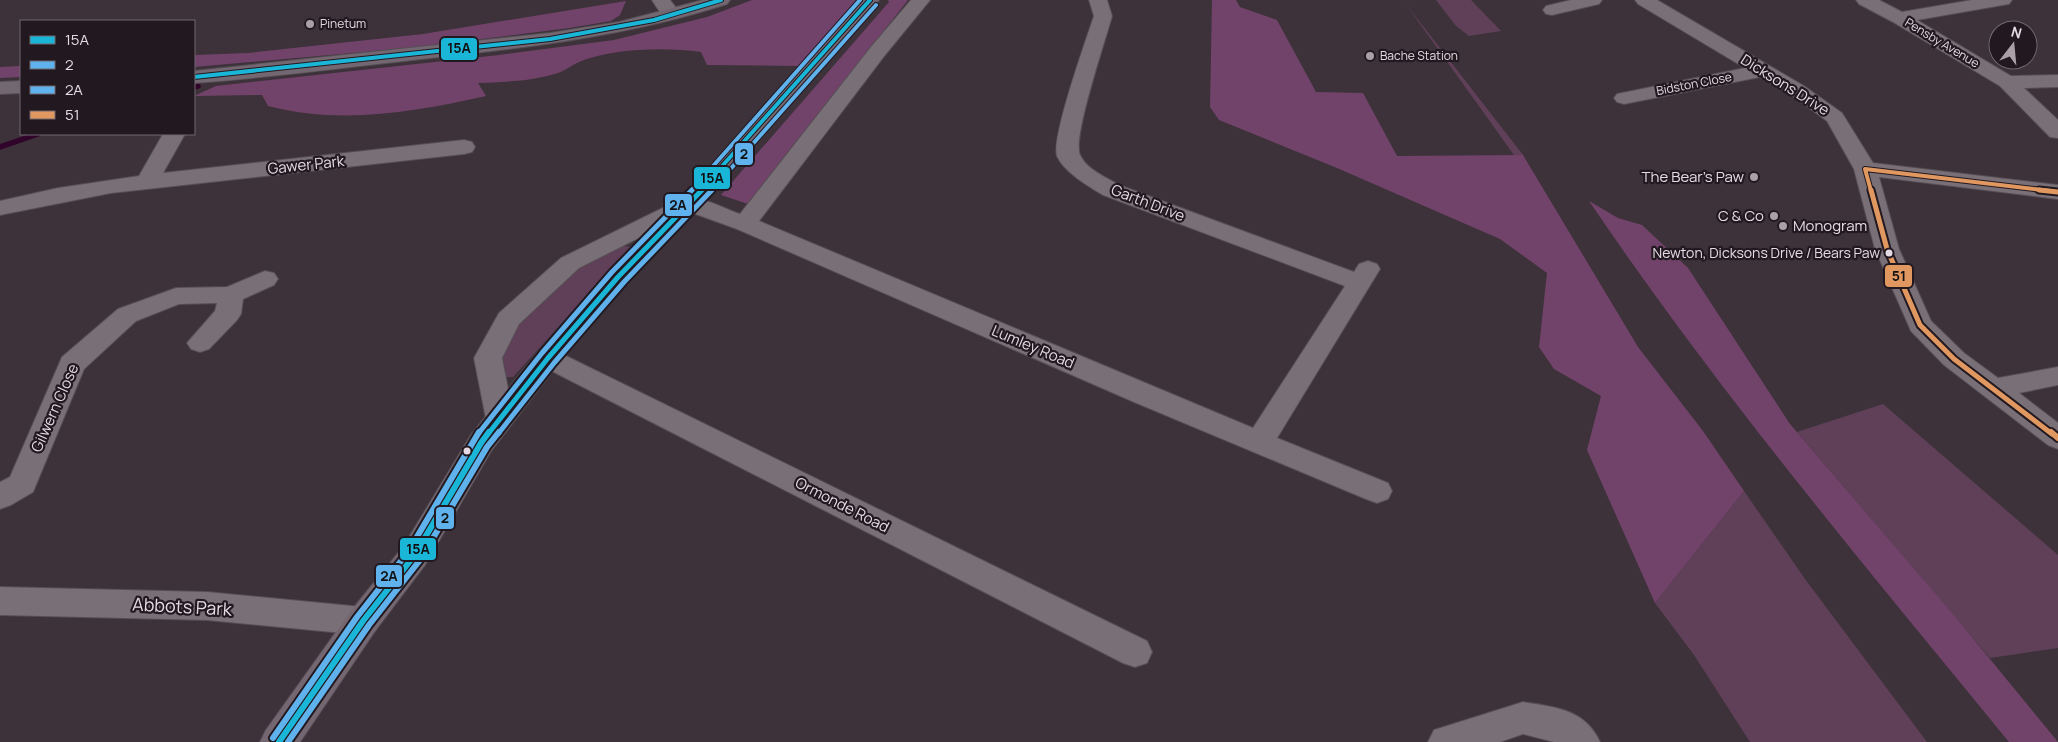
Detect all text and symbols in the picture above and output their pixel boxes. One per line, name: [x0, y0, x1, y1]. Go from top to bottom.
street label: Pensby Avenue: [1902, 14, 1983, 72]
place label: Pinetum: [320, 15, 366, 32]
marker: Pinetum: [304, 18, 316, 30]
legend: [20, 20, 195, 135]
north arrow: [1988, 20, 2038, 70]
text: N: [2009, 22, 2024, 43]
text: 15A: [65, 29, 90, 50]
line badge: 15A: [440, 37, 478, 61]
text: 15A: [447, 38, 471, 57]
place label: Bache Station: [1380, 47, 1458, 64]
street label: Dicksons Drive: [1737, 49, 1834, 120]
marker: Bache Station: [1364, 50, 1376, 62]
text: 2: [65, 54, 74, 75]
street label: Bidston Close: [1655, 68, 1733, 99]
text: 2A: [65, 79, 83, 100]
text: 51: [65, 104, 80, 125]
line badge: 2: [734, 142, 754, 166]
text: 2: [740, 144, 748, 163]
street label: Gawer Park: [267, 150, 346, 179]
line badge: 15A: [693, 166, 731, 190]
place label: The Bear's Paw: [1642, 166, 1744, 187]
text: 15A: [700, 168, 724, 187]
marker: The Bear's Paw: [1748, 171, 1760, 183]
street label: Garth Drive: [1108, 179, 1188, 226]
line badge: 2A: [664, 193, 693, 217]
text: 2A: [669, 195, 687, 214]
place label: C & Co: [1718, 205, 1764, 226]
marker: C & Co: [1768, 210, 1780, 222]
place label: Monogram: [1793, 215, 1867, 236]
marker: Monogram: [1777, 220, 1789, 232]
place label: Newton, Dicksons Drive / Bears Paw: [1653, 243, 1880, 262]
marker: Newton, Dicksons Drive / Bears Paw: [1884, 248, 1894, 258]
line badge: 51: [1884, 264, 1913, 288]
text: 51: [1892, 266, 1906, 285]
street label: Lumley Road: [989, 320, 1078, 373]
street label: Gilwern Close: [26, 360, 83, 455]
unlabelled marker: [462, 446, 472, 456]
street label: Ormonde Road: [792, 472, 893, 537]
line badge: 2: [435, 506, 455, 530]
text: 2: [441, 508, 449, 527]
line badge: 15A: [399, 537, 437, 561]
text: 15A: [406, 539, 430, 558]
line badge: 2A: [375, 564, 403, 588]
text: 2A: [380, 566, 398, 585]
street label: Abbots Park: [132, 591, 233, 621]

